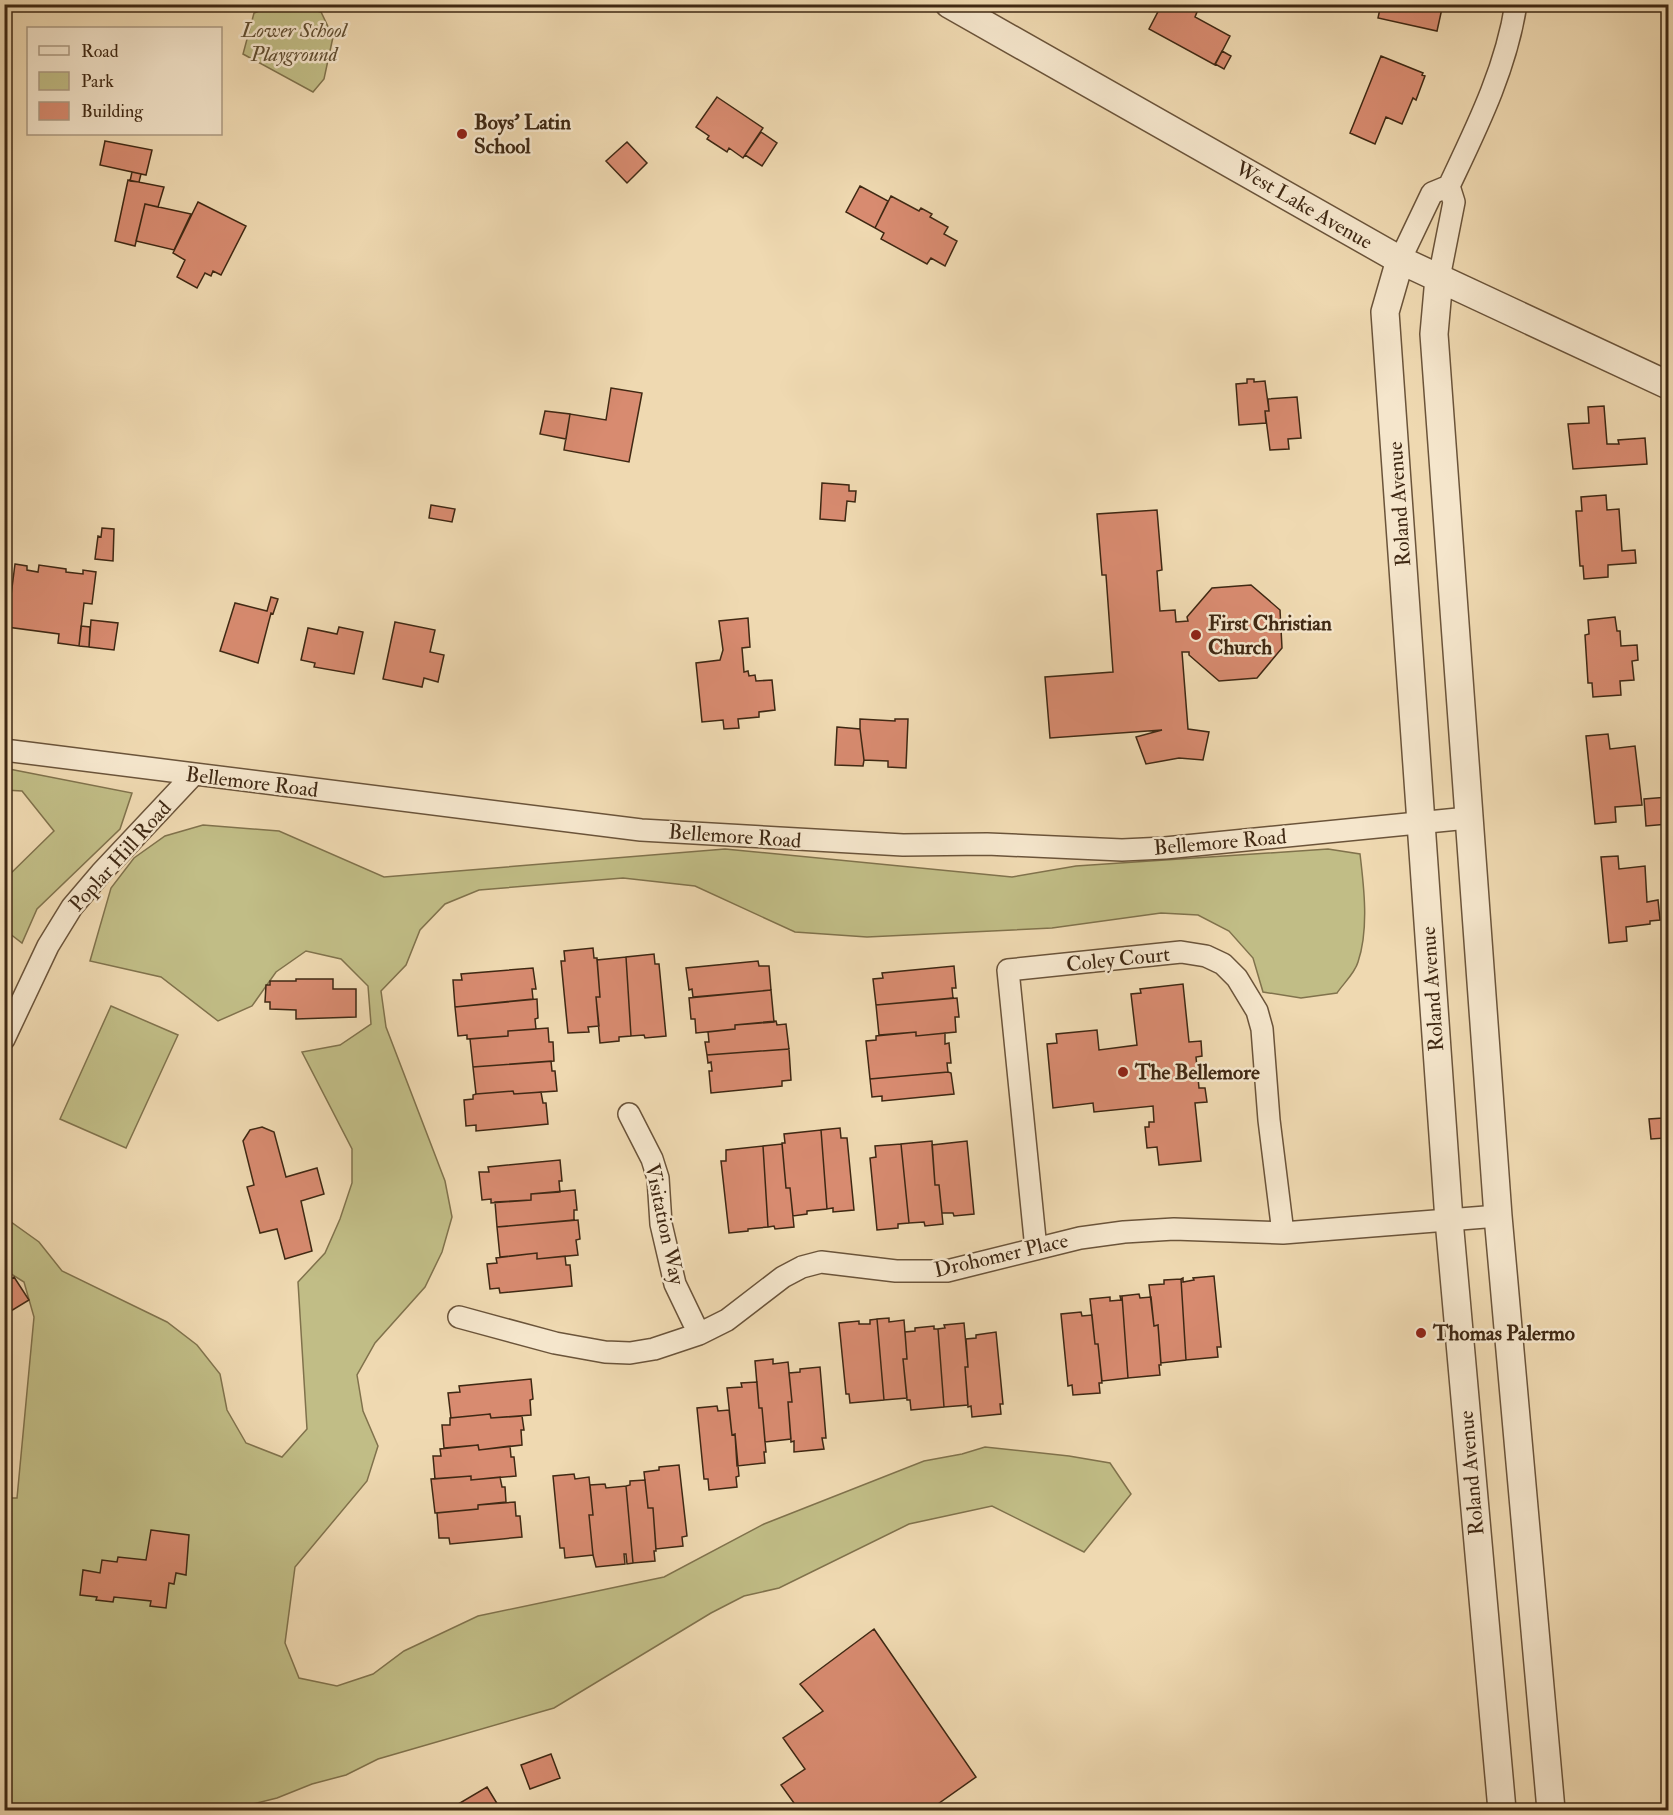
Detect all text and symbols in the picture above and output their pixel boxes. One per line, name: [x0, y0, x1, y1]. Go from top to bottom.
park label: Lower School Playground: [240, 17, 349, 68]
legend: [27, 27, 222, 135]
text: Road: [81, 40, 119, 63]
text: Park: [81, 70, 114, 93]
text: Building: [81, 100, 144, 123]
place label: Boys’ Latin School: [474, 109, 571, 160]
marker: Boys’ Latin School: [455, 127, 469, 141]
street label: West Lake Avenue: [1229, 155, 1377, 256]
street label: Roland Avenue: [1382, 440, 1417, 567]
place label: First Christian Church: [1208, 610, 1332, 661]
marker: First Christian Church: [1189, 628, 1203, 642]
street label: Bellemore Road: [184, 761, 320, 804]
street label: Poplar Hill Road: [63, 795, 178, 918]
street label: Bellemore Road: [668, 818, 803, 855]
street label: Bellemore Road: [1153, 823, 1288, 862]
street label: Roland Avenue: [1415, 925, 1450, 1052]
street label: Coley Court: [1065, 941, 1171, 978]
place label: The Bellemore: [1134, 1059, 1260, 1086]
marker: The Bellemore: [1116, 1065, 1130, 1079]
street label: Visitation Way: [638, 1161, 691, 1288]
street label: Drohomer Place: [931, 1227, 1071, 1284]
place label: Thomas Palermo: [1432, 1320, 1575, 1347]
marker: Thomas Palermo: [1414, 1326, 1428, 1340]
street label: Roland Avenue: [1453, 1409, 1490, 1536]

